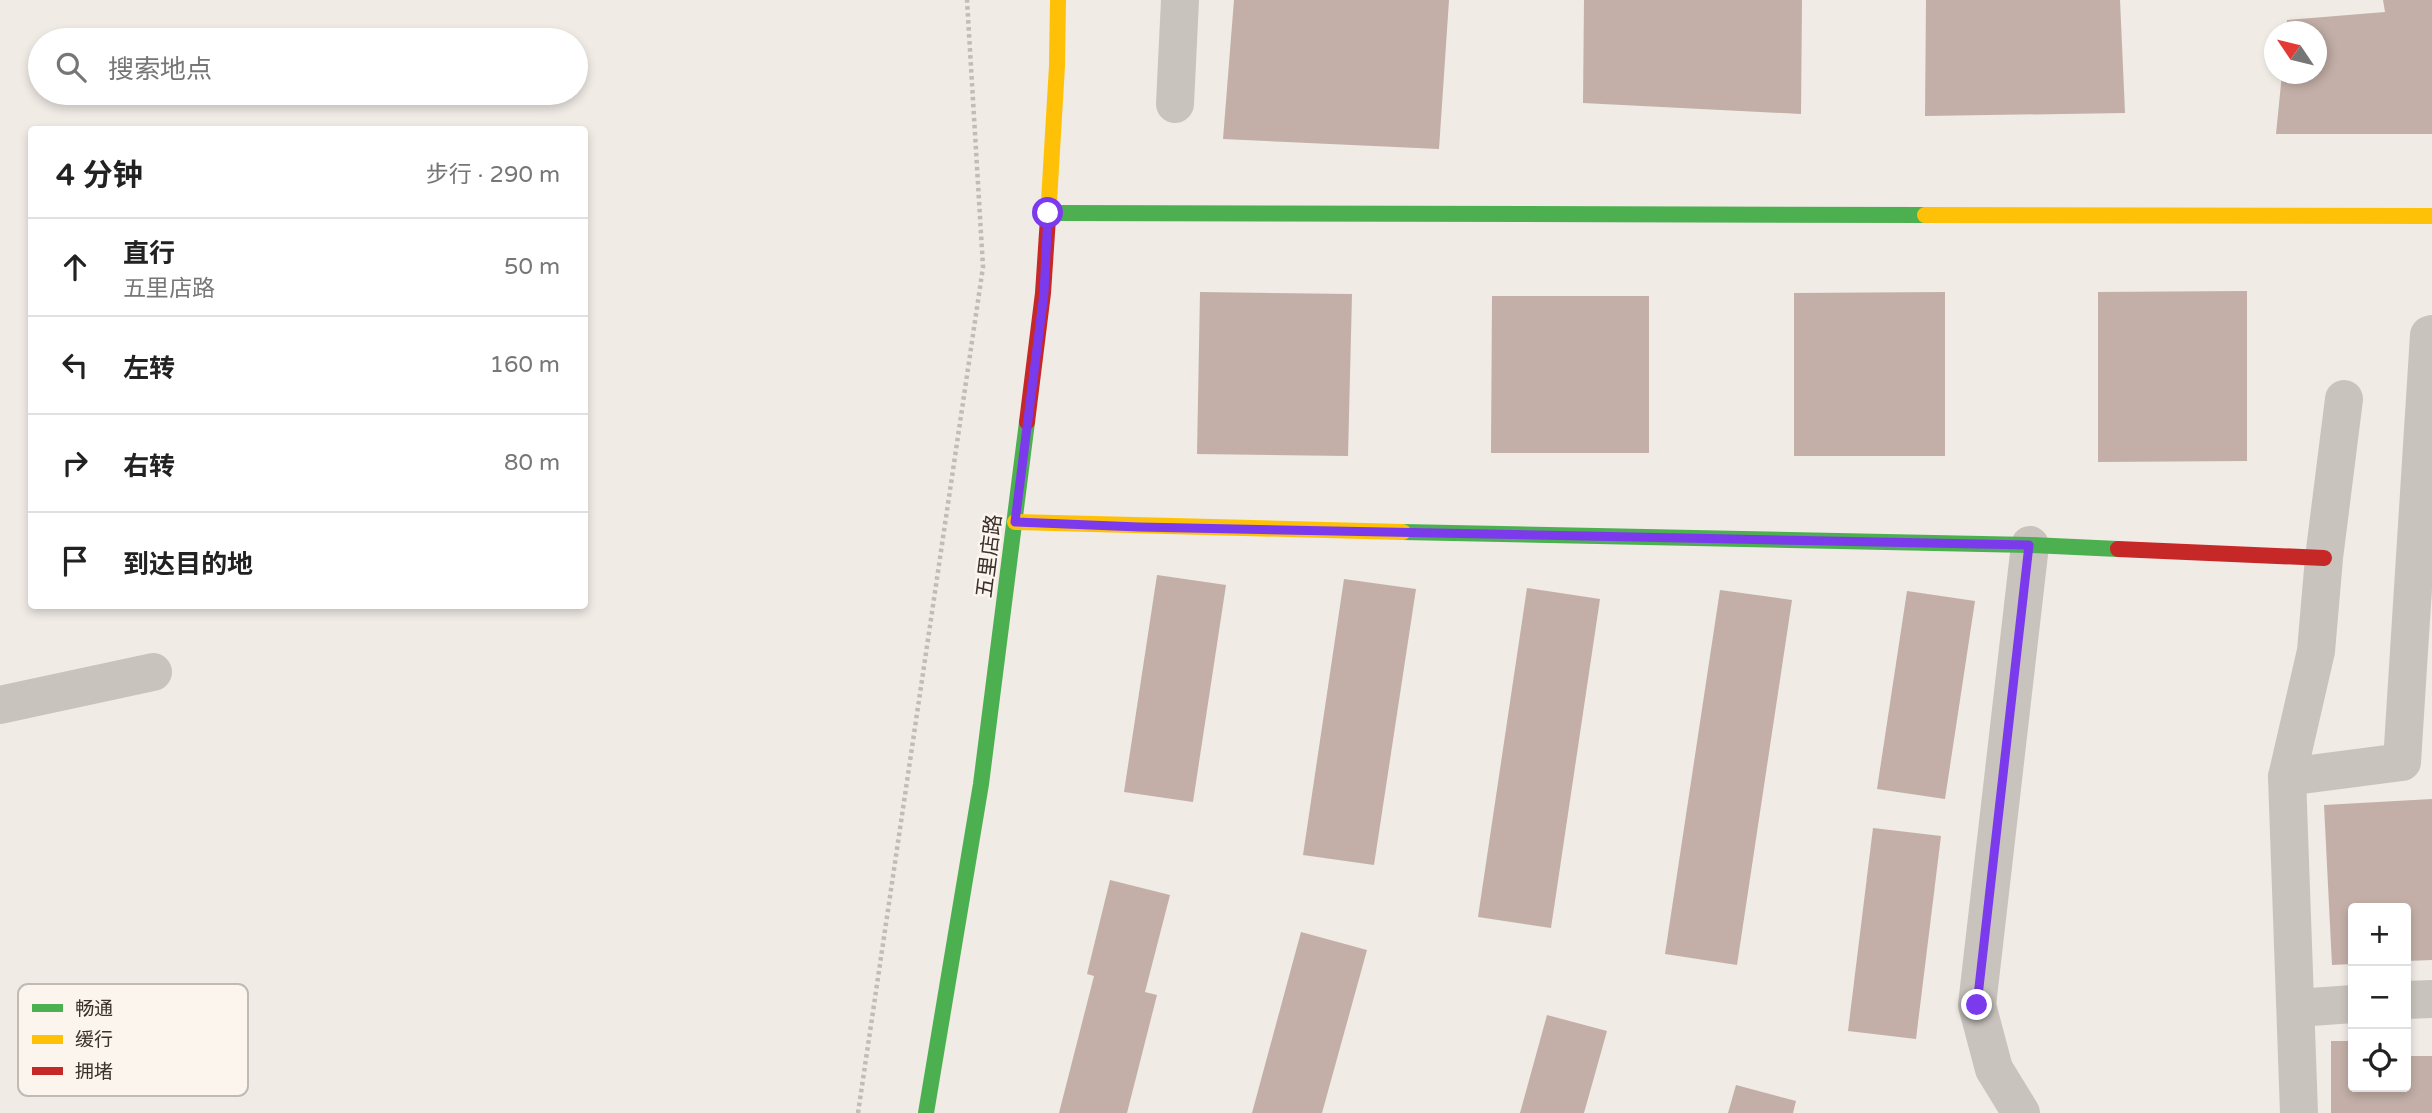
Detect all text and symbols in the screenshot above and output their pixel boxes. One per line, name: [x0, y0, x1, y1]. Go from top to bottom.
north arrow: [2264, 21, 2327, 84]
search box: [28, 28, 588, 105]
icon: search: [52, 48, 90, 86]
text: 搜索地点: [108, 54, 212, 85]
text: 4 分钟: [56, 157, 143, 194]
text: 步行 · 290 m: [426, 161, 560, 189]
route start: [1032, 197, 1063, 228]
text: 直行: [123, 238, 175, 269]
icon: ahead: [56, 248, 94, 286]
text: 50 m: [504, 253, 560, 281]
text: 五里店路: [123, 275, 215, 303]
icon: left: [56, 346, 94, 384]
text: 160 m: [490, 351, 560, 379]
text: 左转: [123, 353, 175, 384]
icon: right: [56, 444, 94, 482]
text: 80 m: [504, 449, 560, 477]
text: 右转: [123, 451, 175, 482]
street label: 五里店路: [972, 513, 1007, 599]
icon: arrive: [56, 542, 94, 580]
text: 到达目的地: [123, 549, 253, 580]
map controls: [2348, 903, 2411, 1092]
button: +: [2348, 903, 2411, 966]
button: −: [2348, 966, 2411, 1029]
legend: [18, 984, 248, 1096]
route end: [1961, 989, 1992, 1020]
text: 畅通: [75, 998, 113, 1020]
text: 缓行: [75, 1029, 113, 1051]
button: locate: [2348, 1029, 2411, 1092]
text: 拥堵: [75, 1061, 113, 1083]

